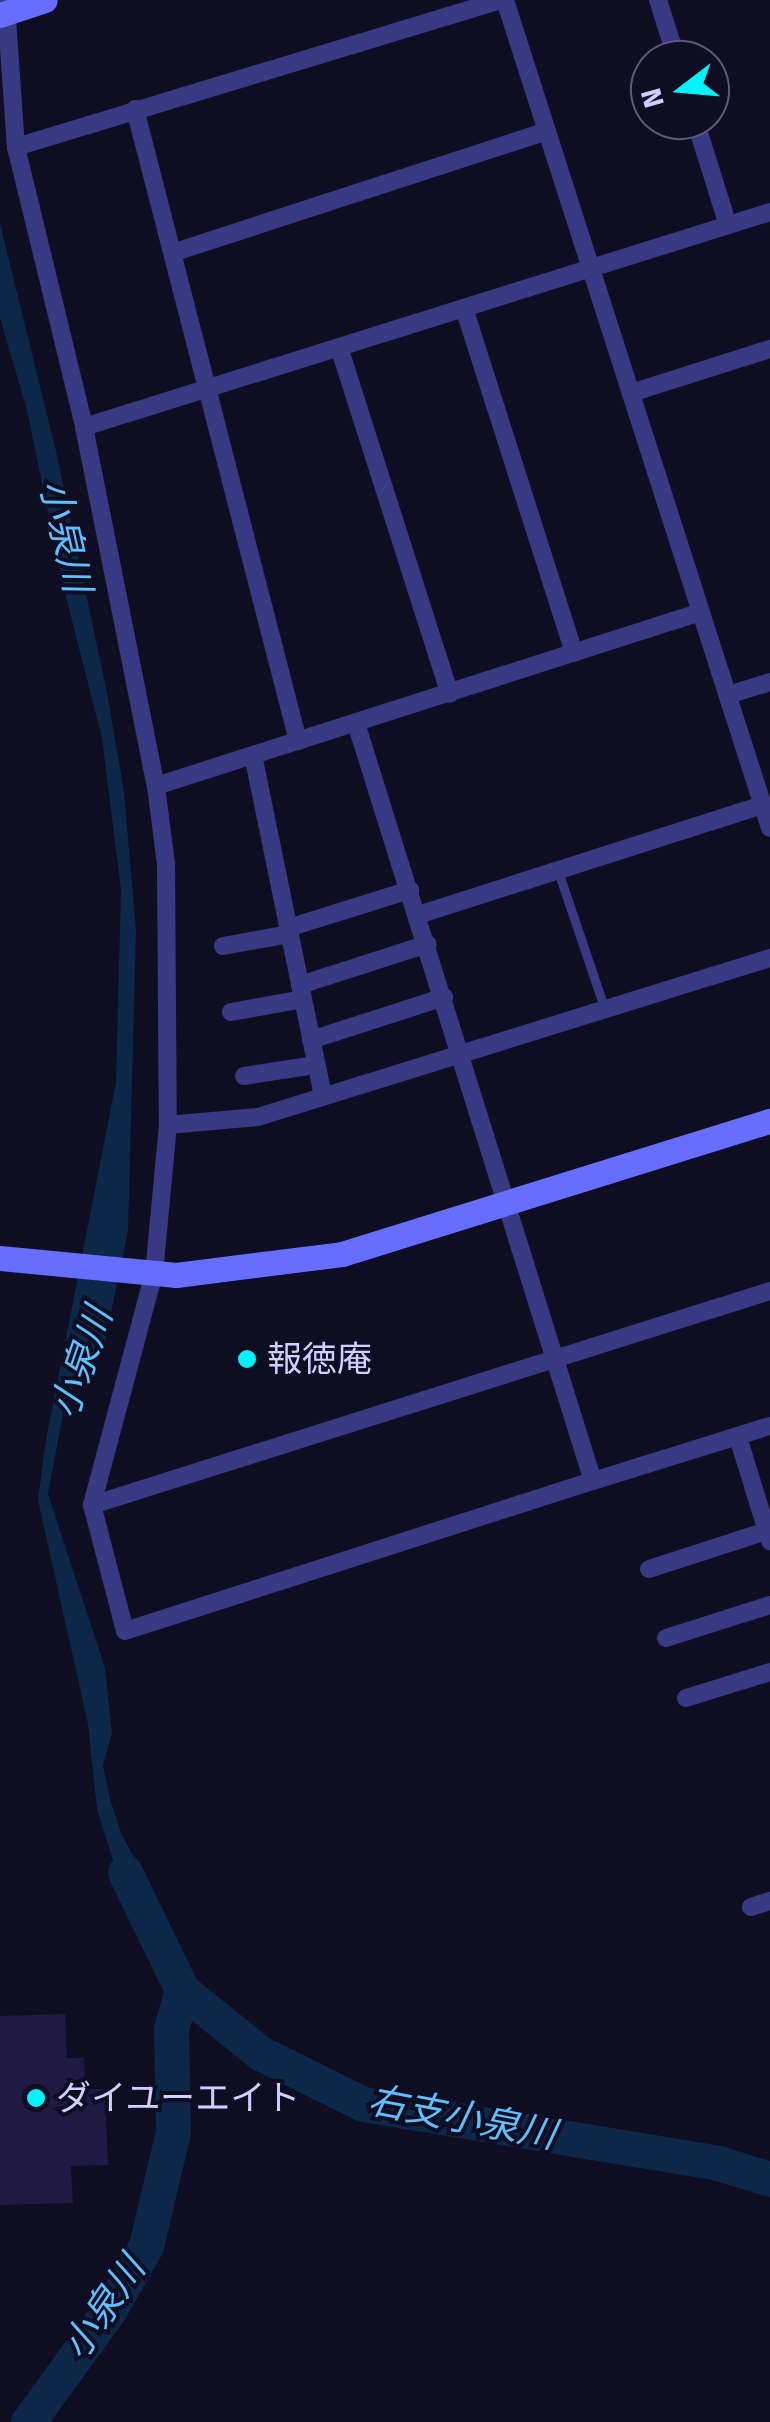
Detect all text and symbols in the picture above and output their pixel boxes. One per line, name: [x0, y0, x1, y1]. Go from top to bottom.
north arrow: [630, 40, 730, 140]
text: N: [634, 84, 671, 111]
water label: 小泉川: [30, 475, 100, 597]
water label: 小泉川: [42, 1302, 122, 1424]
place label: 報徳庵: [267, 1338, 372, 1380]
marker: 報徳庵: [236, 1348, 258, 1370]
place label: ダイユーエイト: [56, 2077, 301, 2119]
water label: 右支小泉川: [364, 2077, 560, 2159]
marker: ダイユーエイト: [25, 2087, 47, 2109]
water label: 小泉川: [53, 2248, 155, 2368]

